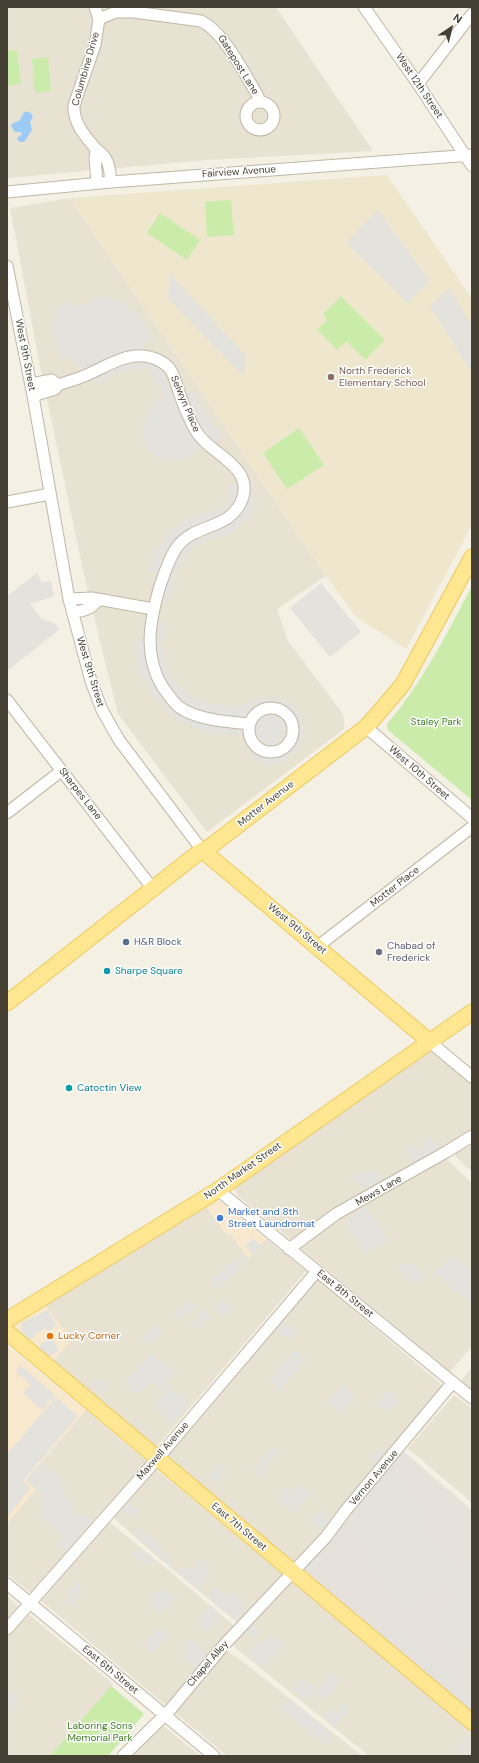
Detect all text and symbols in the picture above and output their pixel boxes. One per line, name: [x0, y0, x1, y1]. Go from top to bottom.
north arrow: [431, 8, 471, 48]
text: N: [451, 10, 465, 26]
street label: Columbine Drive: [70, 31, 102, 107]
street label: Gatepost Lane: [215, 33, 261, 97]
street label: West 12th Street: [393, 51, 445, 121]
street label: Fairview Avenue: [202, 163, 276, 181]
street label: West 9th Street: [12, 318, 38, 392]
place label: North Frederick Elementary School: [339, 365, 426, 388]
marker: North Frederick Elementary School: [326, 372, 336, 382]
street label: Selwyn Place: [168, 374, 202, 434]
street label: West 9th Street: [74, 635, 106, 709]
park label: Staley Park: [411, 716, 461, 728]
street label: West 10th Street: [386, 743, 452, 803]
street label: Sharpes Lane: [56, 766, 104, 822]
street label: Motter Avenue: [236, 778, 296, 830]
street label: Motter Place: [368, 864, 422, 910]
street label: West 9th Street: [265, 901, 329, 957]
place label: H&R Block: [134, 936, 182, 948]
marker: H&R Block: [121, 937, 131, 947]
place label: Chabad of Frederick: [387, 940, 435, 964]
marker: Chabad of Frederick: [374, 947, 384, 957]
place label: Sharpe Square: [115, 965, 183, 977]
marker: Sharpe Square: [102, 966, 112, 976]
place label: Catoctin View: [77, 1082, 142, 1094]
marker: Catoctin View: [64, 1083, 74, 1093]
street label: North Market Street: [202, 1140, 284, 1202]
street label: Mews Lane: [354, 1173, 404, 1209]
place label: Market and 8th Street Laundromat: [228, 1206, 315, 1230]
marker: Market and 8th Street Laundromat: [215, 1213, 225, 1223]
street label: East 8th Street: [314, 1268, 376, 1320]
place label: Lucky Corner: [58, 1330, 120, 1342]
marker: Lucky Corner: [45, 1331, 55, 1341]
street label: Maxwell Avenue: [135, 1420, 191, 1482]
street label: Vernon Avenue: [347, 1448, 401, 1508]
street label: East 7th Street: [209, 1500, 269, 1554]
street label: Chapel Alley: [185, 1638, 231, 1690]
street label: East 6th Street: [80, 1643, 140, 1697]
park label: Laboring Sons Memorial Park: [67, 1720, 133, 1744]

